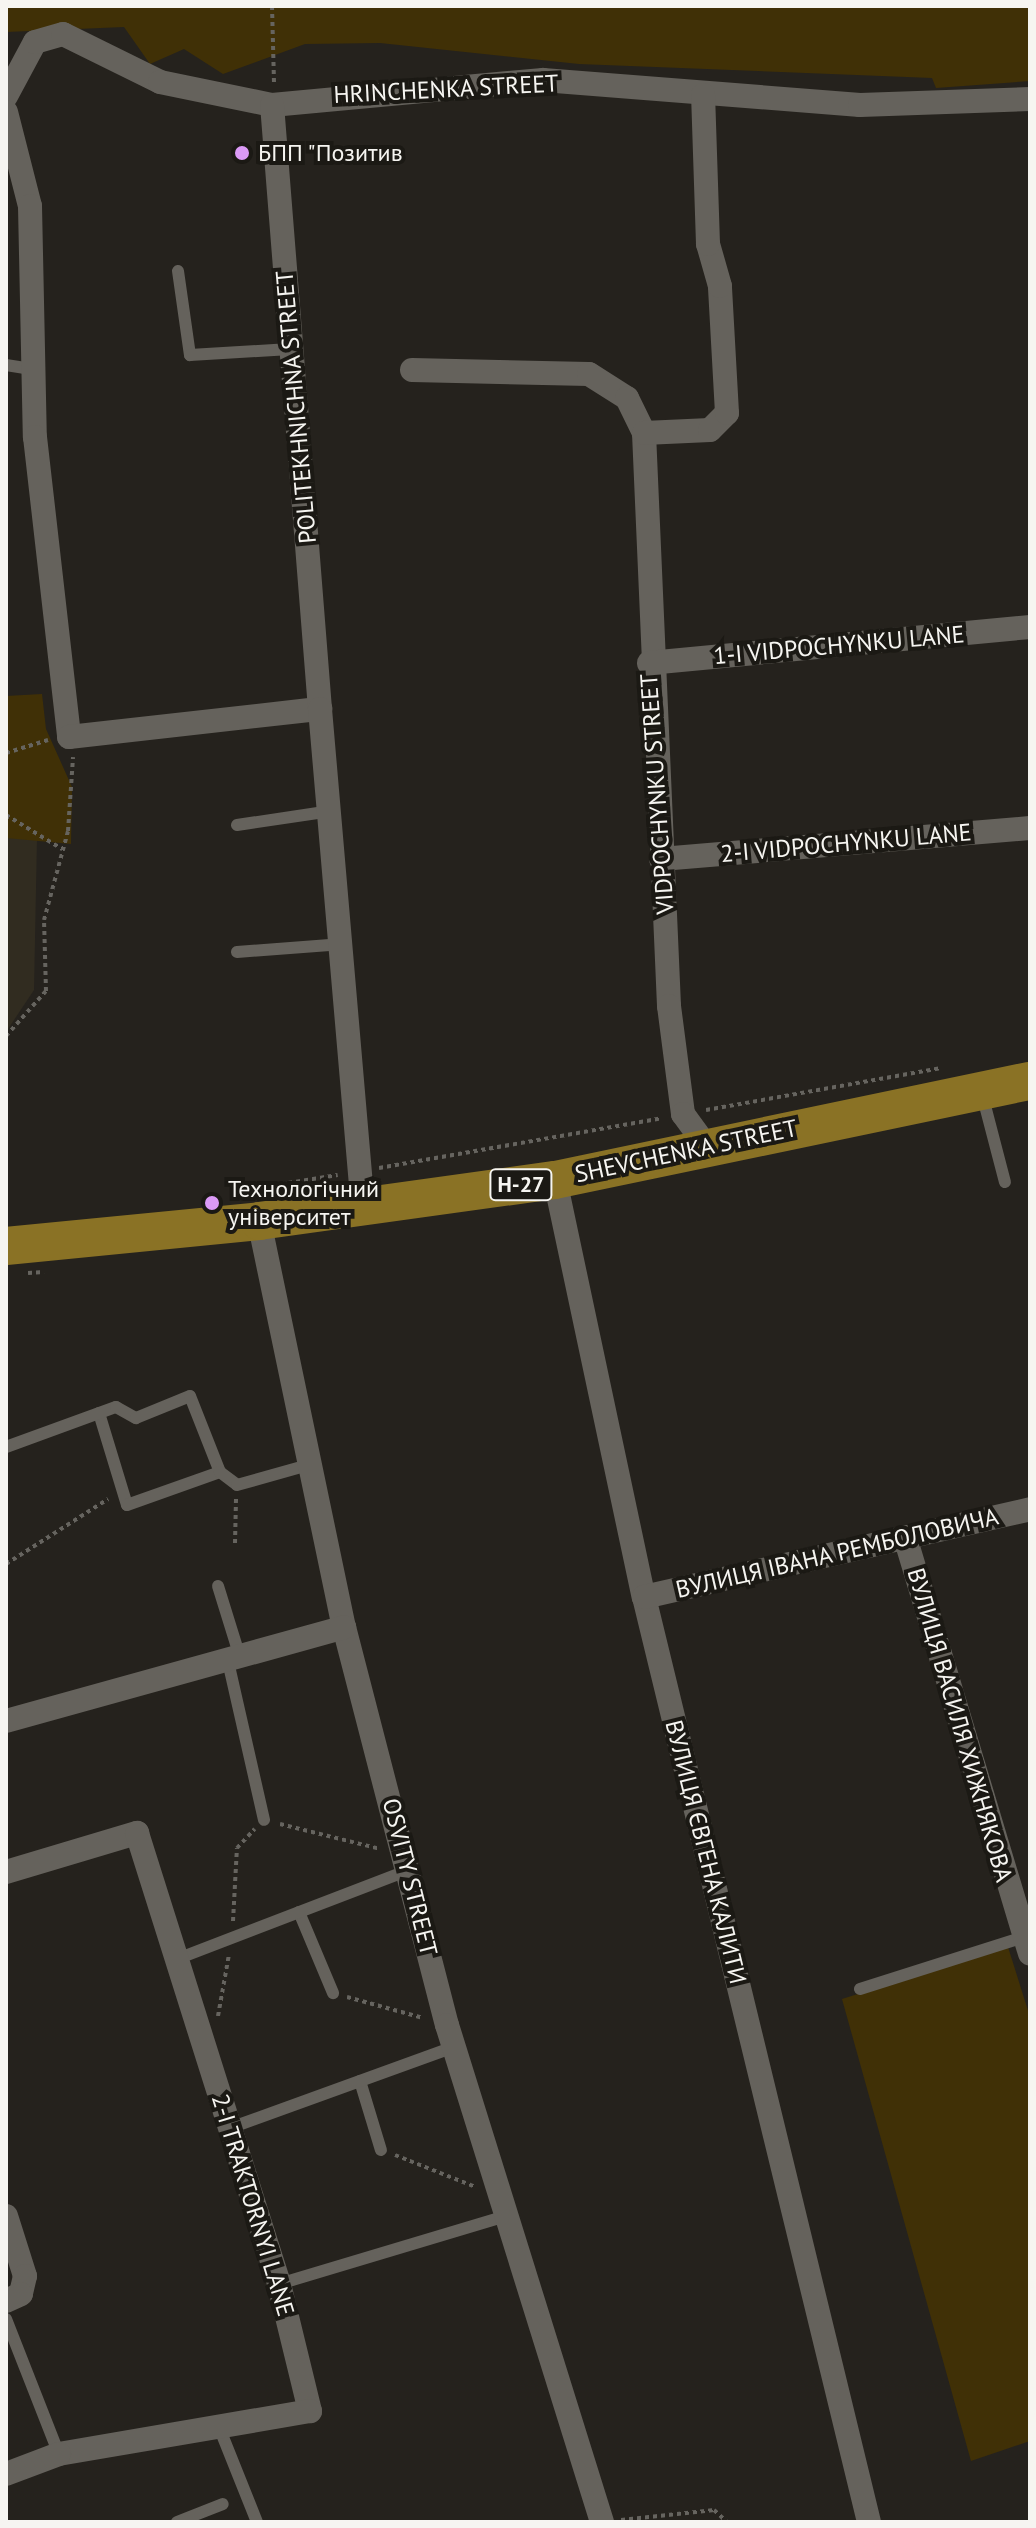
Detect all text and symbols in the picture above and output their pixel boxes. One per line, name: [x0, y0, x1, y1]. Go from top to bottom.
street label: HRINCHENKA STREET: [332, 69, 560, 109]
place label: БПП "Позитив: [258, 139, 404, 167]
marker: БПП "Позитив: [233, 144, 251, 162]
street label: POLITEKHNICHNA STREET: [270, 269, 322, 545]
street label: 1-I VIDPOCHYNKU LANE: [712, 620, 966, 670]
street label: VIDPOCHYNKU STREET: [634, 673, 680, 915]
street label: 2-I VIDPOCHYNKU LANE: [719, 818, 973, 868]
street label: SHEVCHENKA STREET: [572, 1113, 800, 1189]
road number: Н-27: [489, 1167, 553, 1203]
place label: Технологічний університет: [228, 1175, 379, 1231]
marker: Технологічний університет: [203, 1194, 221, 1212]
street label: ВУЛИЦЯ ІВАНА РЕМБОЛОВИЧА: [672, 1502, 1002, 1604]
street label: ВУЛИЦЯ ВАСИЛЯ ХИЖНЯКОВА: [901, 1564, 1019, 1886]
street label: ВУЛИЦЯ ЄВГЕНА КАЛИТИ: [659, 1717, 753, 1987]
street label: OSVITY STREET: [376, 1795, 444, 1959]
street label: 2-I TRAKTORNYI LANE: [205, 2090, 301, 2320]

